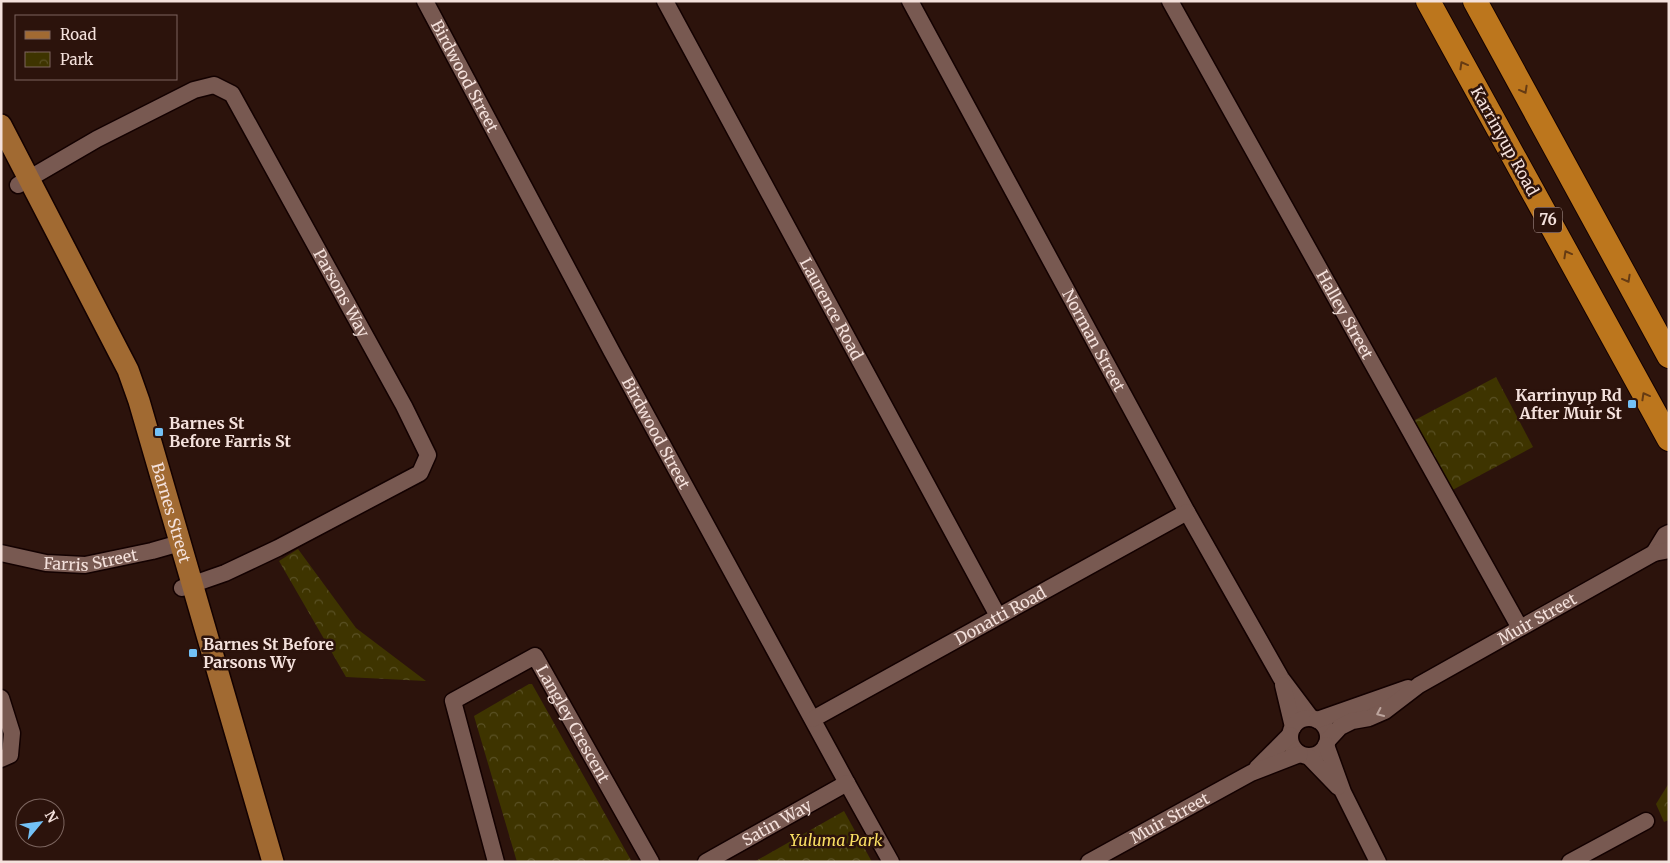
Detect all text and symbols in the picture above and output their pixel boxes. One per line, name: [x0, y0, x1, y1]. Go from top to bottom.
legend: [15, 15, 178, 80]
street label: Birdwood Street: [427, 16, 503, 136]
text: Road: [60, 25, 96, 44]
text: Park: [60, 50, 94, 69]
one-way arrow: [1459, 62, 1469, 71]
street label: Karrinyup Road: [1467, 83, 1543, 199]
one-way arrow: [1518, 85, 1528, 94]
road number: 76: [1534, 208, 1562, 232]
street label: Parsons Way: [309, 245, 374, 341]
one-way arrow: [1563, 250, 1573, 259]
street label: Laurence Road: [796, 254, 868, 364]
street label: Halley Street: [1312, 267, 1378, 363]
one-way arrow: [1620, 274, 1630, 283]
street label: Norman Street: [1058, 286, 1130, 396]
street label: Birdwood Street: [618, 374, 695, 493]
place label: Karrinyup Rd After Muir St: [1515, 385, 1623, 423]
one-way arrow: [1641, 392, 1651, 401]
marker: Karrinyup Rd After Muir St: [1626, 398, 1638, 410]
place label: Barnes St Before Farris St: [169, 413, 292, 451]
marker: Barnes St Before Farris St: [153, 426, 165, 438]
street label: Barnes Street: [147, 460, 196, 566]
street label: Farris Street: [43, 544, 140, 575]
street label: Donatti Road: [951, 582, 1050, 649]
street label: Muir Street: [1494, 588, 1581, 649]
place label: Barnes St Before Parsons Wy: [203, 634, 334, 672]
marker: Barnes St Before Parsons Wy: [187, 647, 199, 659]
street label: Langley Crescent: [532, 661, 615, 787]
one-way arrow: [1376, 706, 1385, 717]
street label: Muir Street: [1127, 788, 1213, 848]
street label: Satin Way: [738, 794, 816, 850]
north arrow: [15, 798, 65, 848]
text: N: [41, 807, 62, 826]
park label: Yuluma Park: [790, 830, 883, 850]

